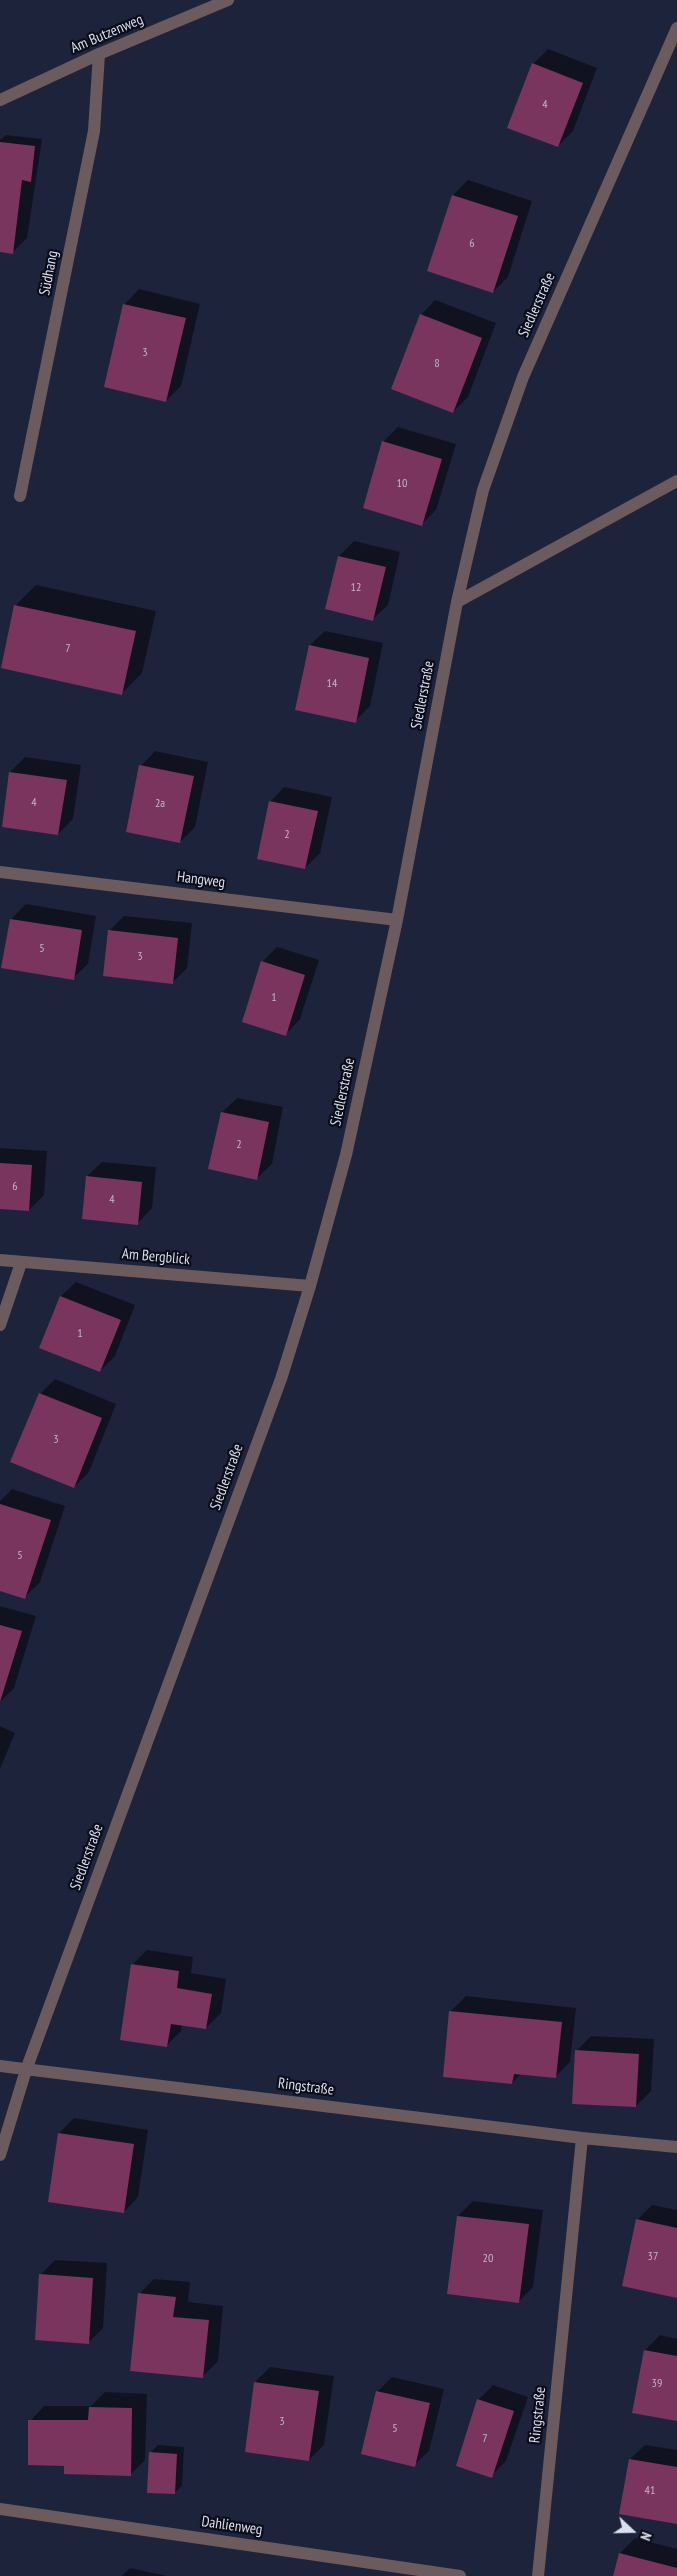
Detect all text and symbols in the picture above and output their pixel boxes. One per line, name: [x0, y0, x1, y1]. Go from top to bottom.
street label: Am Butzenweg: [68, 11, 146, 57]
house number: 4: [542, 98, 548, 112]
house number: 6: [469, 237, 475, 251]
street label: Südhang: [36, 249, 62, 297]
street label: Siedlerstraße: [515, 270, 559, 340]
house number: 3: [142, 346, 148, 360]
house number: 8: [434, 357, 440, 371]
house number: 10: [397, 477, 407, 491]
house number: 12: [351, 581, 361, 595]
house number: 7: [65, 642, 71, 656]
street label: Siedlerstraße: [408, 659, 438, 731]
house number: 14: [327, 677, 337, 691]
house number: 4: [31, 796, 37, 810]
house number: 2a: [155, 797, 165, 811]
house number: 2: [284, 828, 290, 842]
street label: Hangweg: [176, 868, 226, 892]
house number: 5: [39, 942, 45, 956]
house number: 3: [137, 950, 143, 964]
house number: 1: [271, 991, 277, 1005]
street label: Siedlerstraße: [327, 1056, 359, 1128]
house number: 2: [236, 1138, 242, 1152]
house number: 6: [12, 1180, 18, 1194]
house number: 4: [109, 1193, 115, 1207]
street label: Am Bergblick: [121, 1245, 191, 1269]
house number: 1: [77, 1327, 83, 1341]
house number: 3: [53, 1433, 59, 1447]
street label: Siedlerstraße: [207, 1442, 247, 1512]
house number: 5: [17, 1549, 23, 1563]
street label: Siedlerstraße: [67, 1822, 107, 1892]
street label: Ringstraße: [277, 2075, 335, 2099]
house number: 37: [648, 2250, 658, 2264]
house number: 20: [483, 2252, 493, 2266]
house number: 39: [652, 2377, 662, 2391]
street label: Ringstraße: [526, 2386, 550, 2444]
house number: 3: [279, 2415, 285, 2429]
house number: 5: [392, 2422, 398, 2436]
house number: 7: [482, 2432, 488, 2446]
house number: 41: [645, 2484, 655, 2498]
north arrow: [607, 2506, 657, 2556]
street label: Dahlienweg: [200, 2513, 264, 2539]
text: N: [636, 2530, 656, 2543]

